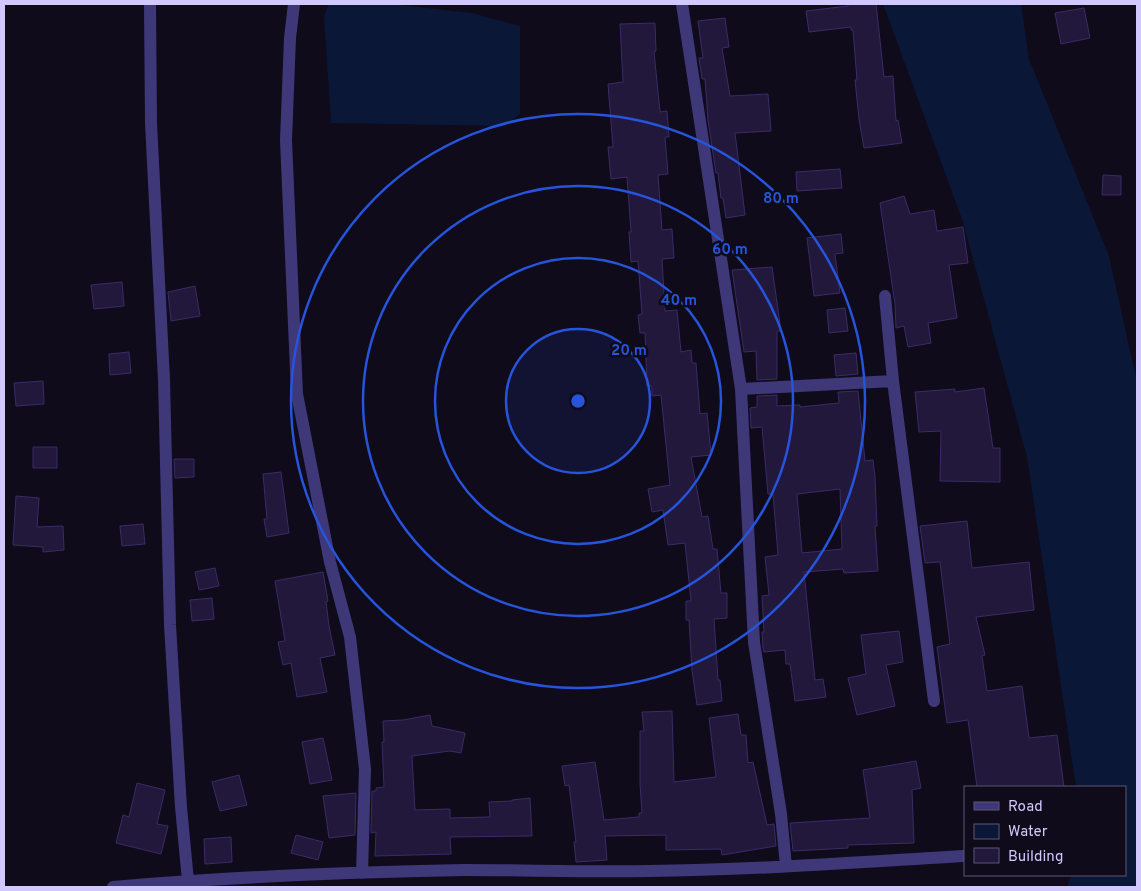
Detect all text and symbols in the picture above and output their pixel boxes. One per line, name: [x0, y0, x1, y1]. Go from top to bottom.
text: 80 m: [763, 190, 799, 209]
text: 60 m: [712, 241, 748, 260]
text: 40 m: [661, 292, 697, 311]
text: 20 m: [611, 342, 647, 361]
centre of rings: [569, 392, 587, 410]
legend: [964, 786, 1126, 876]
text: Road: [1008, 798, 1043, 817]
text: Water: [1008, 823, 1048, 842]
text: Building: [1008, 848, 1063, 867]

